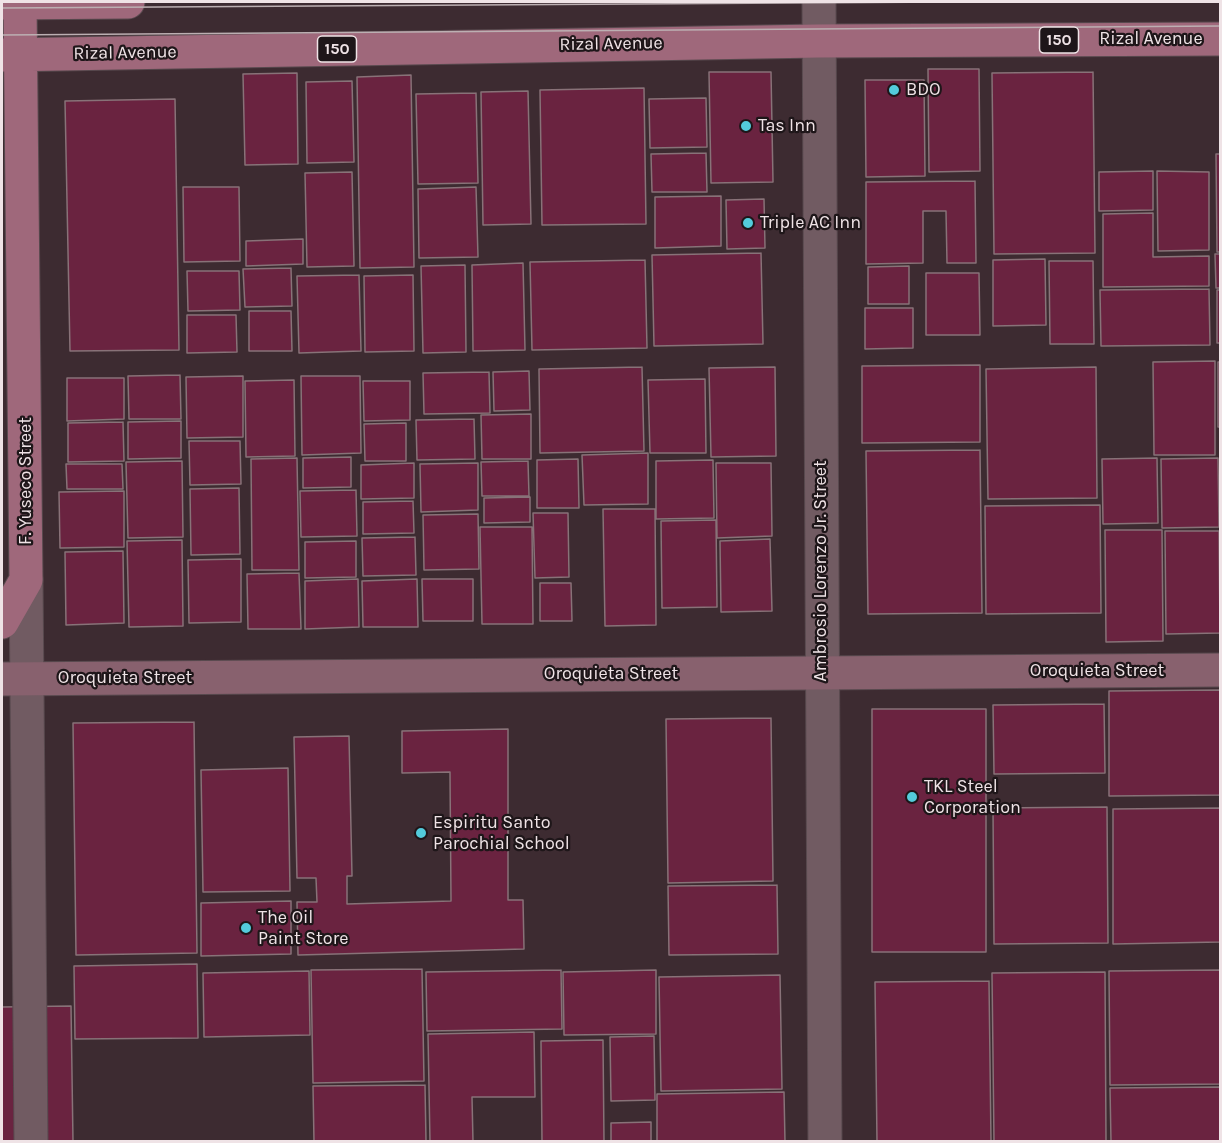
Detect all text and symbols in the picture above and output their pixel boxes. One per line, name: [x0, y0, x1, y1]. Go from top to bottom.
road number: 150: [1040, 27, 1078, 53]
street label: Rizal Avenue: [1099, 28, 1203, 50]
street label: Rizal Avenue: [559, 32, 663, 56]
road number: 150: [318, 36, 356, 62]
street label: Rizal Avenue: [73, 41, 177, 65]
place label: BDO: [906, 79, 941, 101]
marker: BDO: [887, 83, 901, 97]
place label: Tas Inn: [758, 115, 816, 137]
marker: Tas Inn: [739, 119, 753, 133]
place label: Triple AC Inn: [760, 212, 861, 234]
marker: Triple AC Inn: [741, 216, 755, 230]
street label: F. Yuseco Street: [15, 417, 37, 545]
street label: Ambrosio Lorenzo Jr. Street: [810, 460, 832, 682]
street label: Oroquieta Street: [1030, 660, 1164, 682]
street label: Oroquieta Street: [544, 663, 678, 685]
street label: Oroquieta Street: [58, 667, 192, 689]
place label: TKL Steel Corporation: [924, 776, 1021, 818]
marker: TKL Steel Corporation: [905, 790, 919, 804]
place label: Espiritu Santo Parochial School: [433, 812, 570, 854]
marker: Espiritu Santo Parochial School: [414, 826, 428, 840]
place label: The Oil Paint Store: [258, 907, 348, 950]
marker: The Oil Paint Store: [239, 921, 253, 935]

